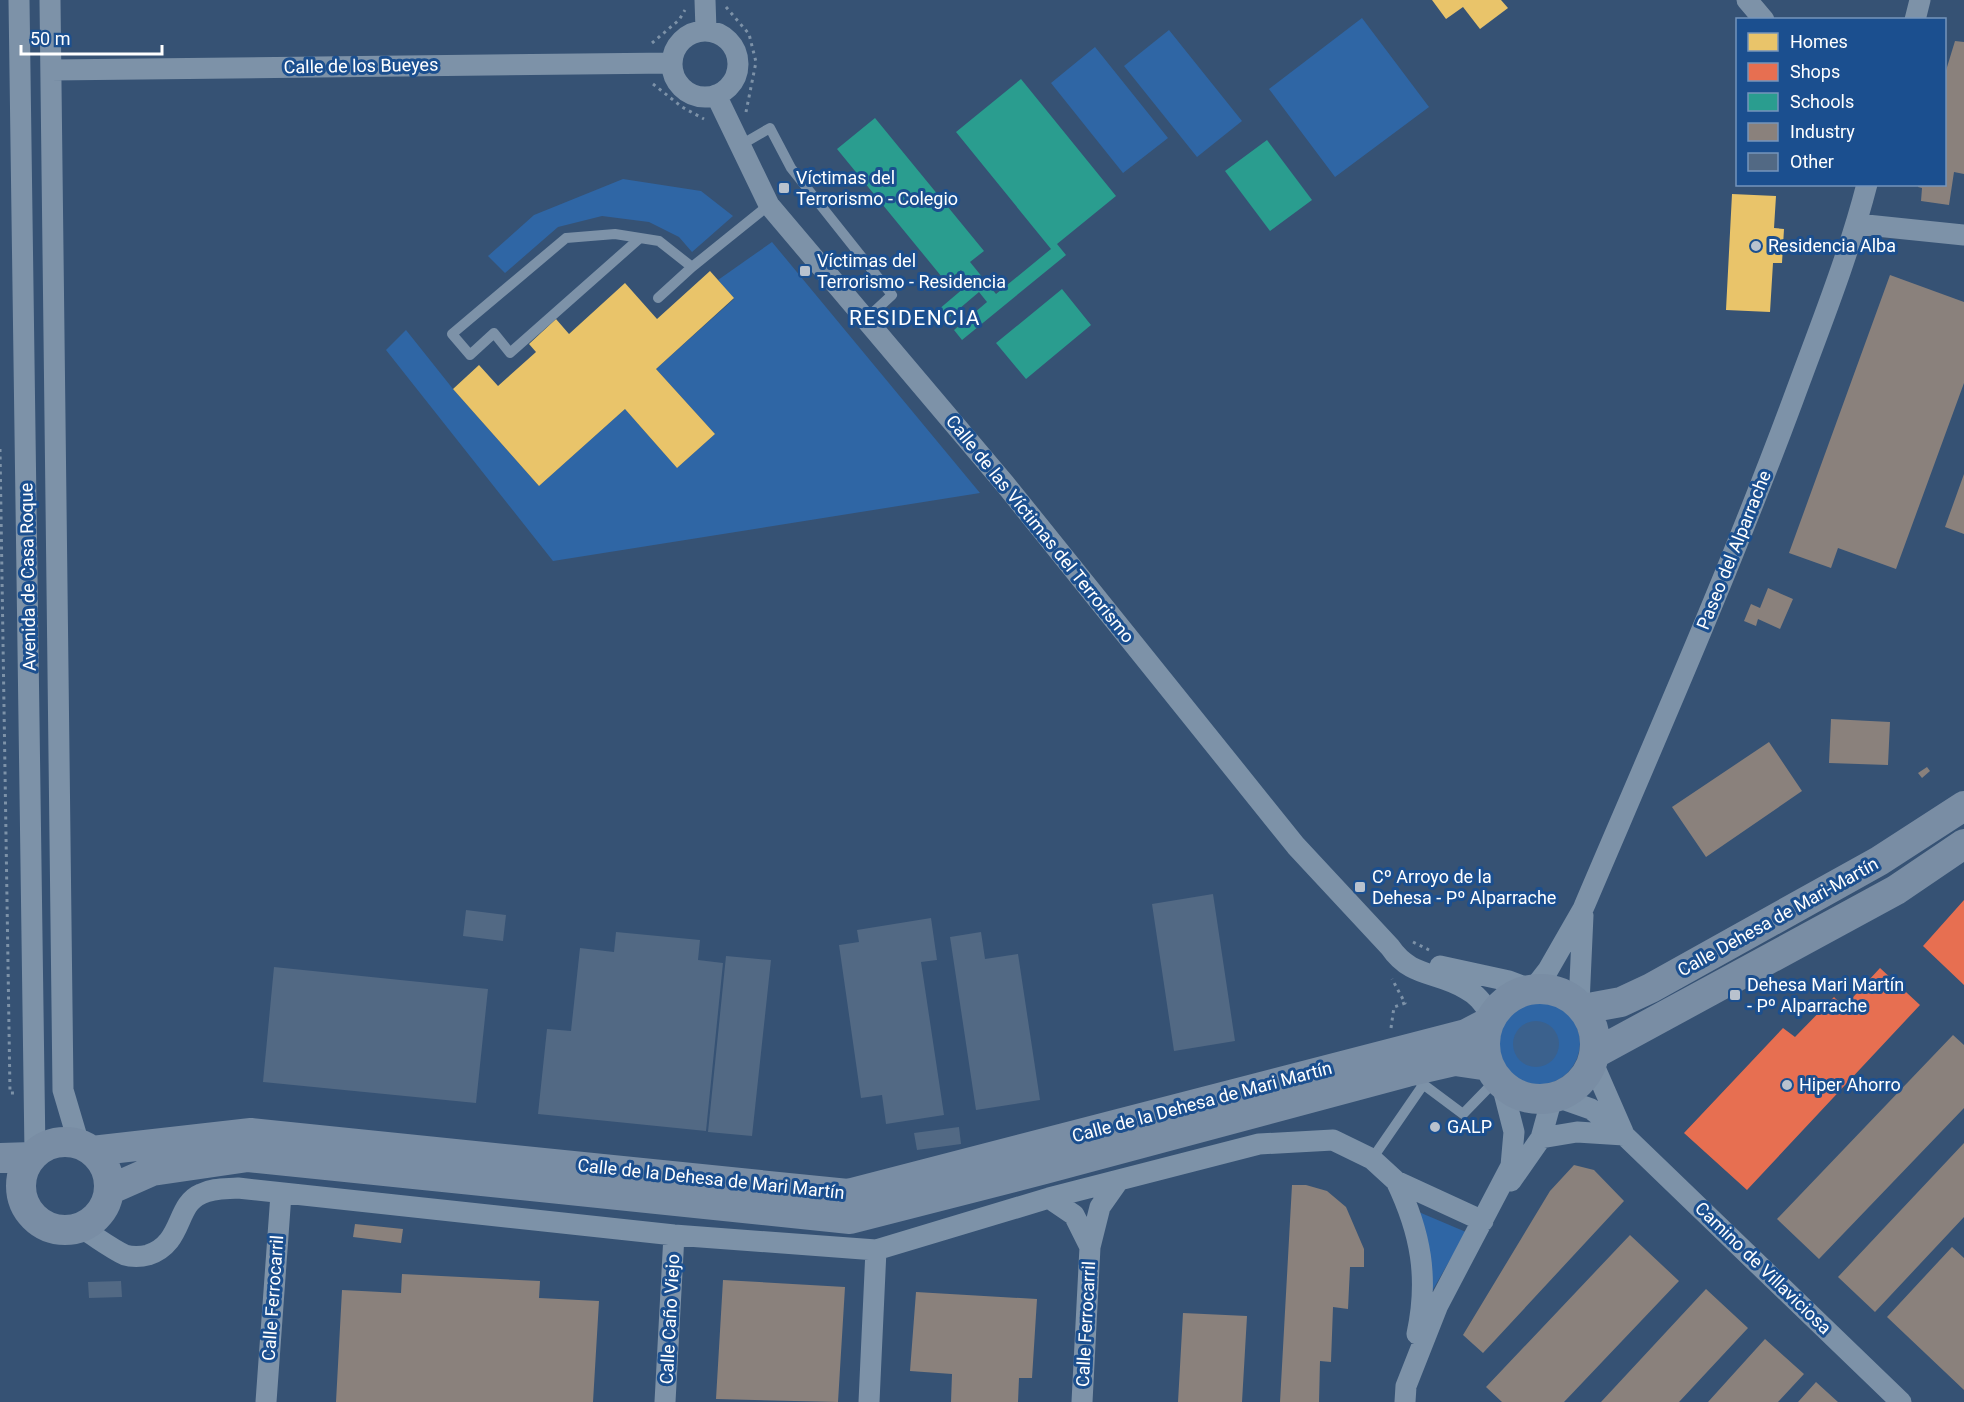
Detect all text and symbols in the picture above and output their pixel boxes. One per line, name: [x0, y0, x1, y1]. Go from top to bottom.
scale bar: [21, 18, 162, 56]
legend: [1736, 18, 1946, 186]
text: 50 m: [30, 28, 70, 49]
text: Homes: [1790, 31, 1848, 52]
street label: Calle de los Bueyes: [283, 54, 438, 77]
text: Shops: [1790, 61, 1840, 82]
text: Schools: [1790, 91, 1854, 112]
text: Industry: [1790, 121, 1855, 142]
text: Other: [1790, 151, 1834, 172]
place label: Víctimas del Terrorismo - Colegio: [796, 167, 958, 209]
marker: Víctimas del Terrorismo - Colegio: [777, 181, 791, 195]
place label: Residencia Alba: [1768, 235, 1896, 256]
marker: Residencia Alba: [1749, 239, 1763, 253]
place label: Víctimas del Terrorismo - Residencia: [817, 250, 1006, 292]
marker: Víctimas del Terrorismo - Residencia: [798, 264, 812, 278]
district label: RESIDENCIA: [849, 306, 981, 330]
street label: Calle de las Víctimas del Terrorismo: [942, 411, 1139, 647]
street label: Paseo del Alparrache: [1692, 467, 1775, 632]
street label: Avenida de Casa Roque: [15, 483, 40, 671]
street label: Calle Dehesa de Mari-Martín: [1674, 853, 1882, 981]
place label: Cº Arroyo de la Dehesa - Pº Alparrache: [1372, 866, 1556, 908]
marker: Cº Arroyo de la Dehesa - Pº Alparrache: [1353, 880, 1367, 894]
place label: Dehesa Mari Martín - Pº Alparrache: [1747, 974, 1904, 1016]
marker: Dehesa Mari Martín - Pº Alparrache: [1728, 988, 1742, 1002]
street label: Calle de la Dehesa de Mari Martín: [1070, 1057, 1334, 1146]
place label: Hiper Ahorro: [1799, 1074, 1901, 1095]
marker: Hiper Ahorro: [1780, 1078, 1794, 1092]
place label: GALP: [1447, 1116, 1492, 1137]
marker: GALP: [1428, 1120, 1442, 1134]
street label: Calle de la Dehesa de Mari Martín: [577, 1154, 846, 1203]
street label: Camino de Villaviciosa: [1691, 1197, 1836, 1338]
street label: Calle Ferrocarril: [258, 1234, 287, 1362]
street label: Calle Caño Viejo: [656, 1253, 683, 1385]
street label: Calle Ferrocarril: [1072, 1260, 1099, 1387]

